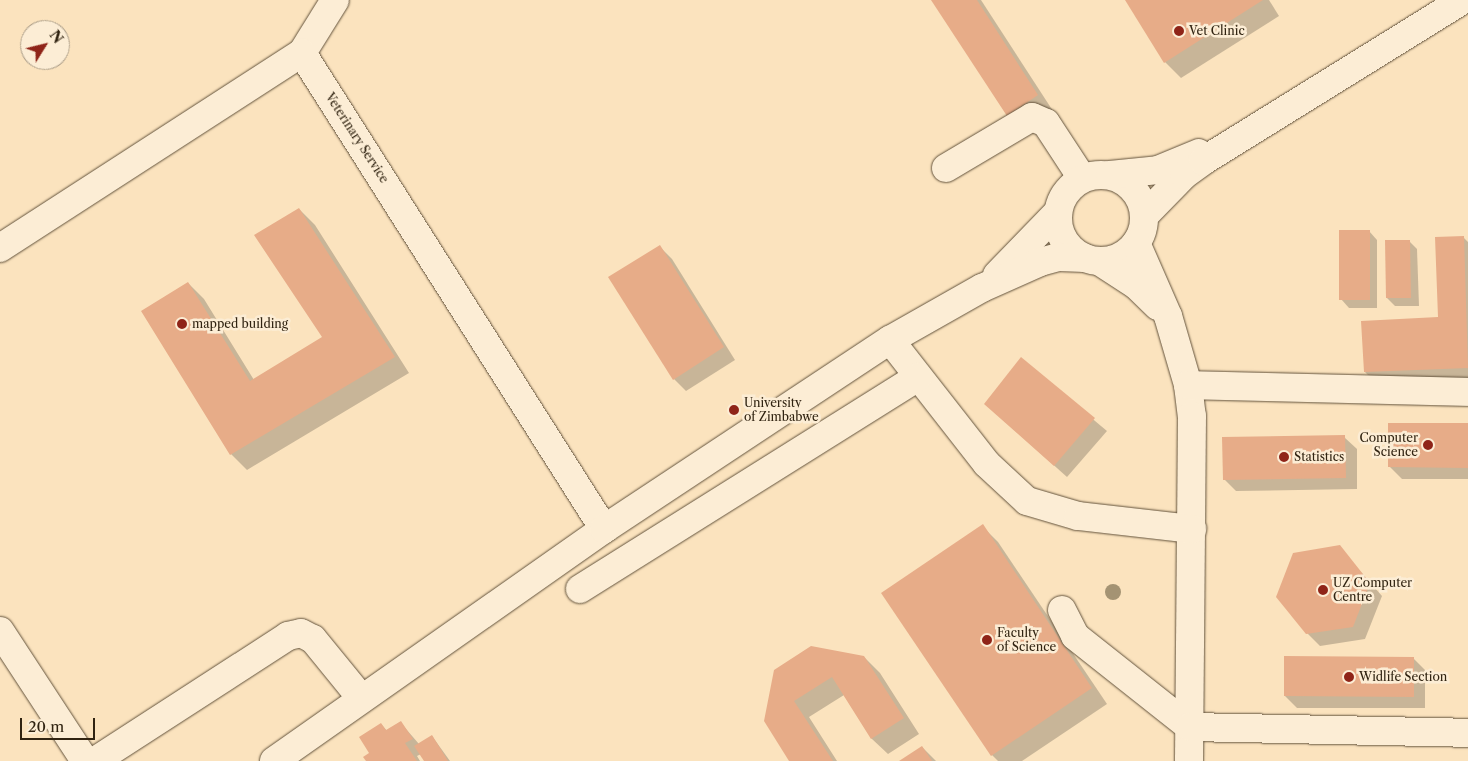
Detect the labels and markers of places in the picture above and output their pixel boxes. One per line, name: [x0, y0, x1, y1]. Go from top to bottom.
place label: Vet Clinic: [1189, 24, 1245, 38]
marker: Vet Clinic: [1173, 25, 1185, 37]
place label: mapped building: [192, 317, 288, 331]
marker: mapped building: [176, 318, 188, 330]
place label: University of Zimbabwe: [744, 396, 819, 424]
marker: University of Zimbabwe: [728, 404, 740, 416]
place label: Computer Science: [1359, 431, 1418, 459]
marker: Computer Science: [1422, 439, 1434, 451]
place label: Statistics: [1294, 450, 1344, 464]
marker: Statistics: [1278, 451, 1290, 463]
place label: UZ Computer Centre: [1333, 576, 1412, 604]
marker: UZ Computer Centre: [1317, 584, 1329, 596]
place label: Faculty of Science: [997, 626, 1056, 654]
marker: Faculty of Science: [981, 634, 993, 646]
place label: Widlife Section: [1359, 670, 1447, 684]
marker: Widlife Section: [1343, 671, 1355, 683]

